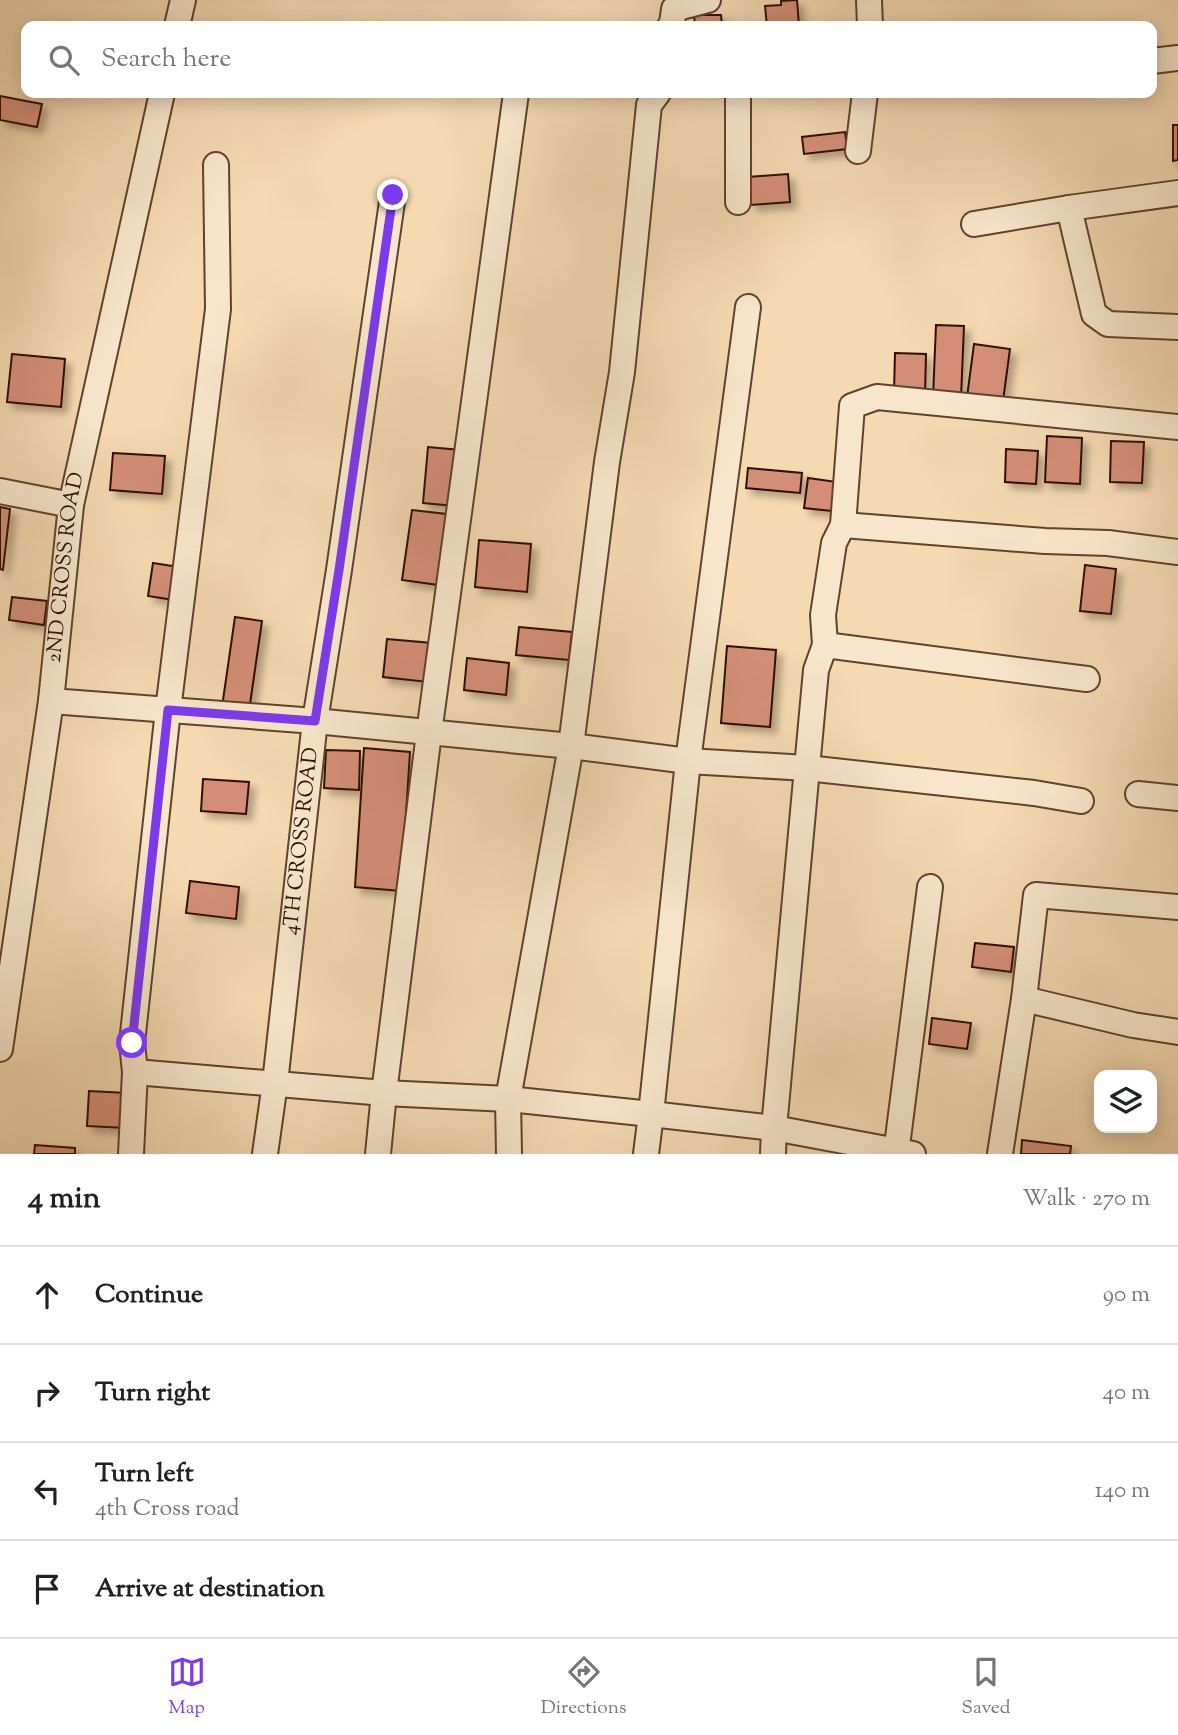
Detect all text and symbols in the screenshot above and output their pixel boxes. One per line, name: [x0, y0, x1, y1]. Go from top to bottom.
search box: [21, 21, 1157, 98]
icon: search: [45, 41, 83, 79]
text: Search here: [101, 41, 231, 78]
route end: [377, 179, 408, 210]
street label: 2ND CROSS ROAD: [40, 469, 93, 664]
street label: 4TH CROSS ROAD: [276, 746, 327, 937]
route start: [116, 1027, 147, 1058]
map controls: [1094, 1070, 1157, 1133]
button: layers: [1094, 1070, 1157, 1133]
text: 4 min: [28, 1178, 101, 1221]
text: Walk · 270 m: [1022, 1183, 1150, 1216]
icon: ahead: [28, 1276, 66, 1314]
text: Continue: [95, 1277, 203, 1314]
text: 90 m: [1103, 1279, 1150, 1312]
icon: right: [28, 1374, 66, 1412]
text: Turn right: [95, 1375, 210, 1412]
text: 40 m: [1103, 1377, 1150, 1410]
text: Turn left: [95, 1456, 194, 1493]
icon: left: [28, 1472, 66, 1510]
text: 140 m: [1095, 1475, 1150, 1508]
text: 4th Cross road: [95, 1493, 240, 1526]
icon: arrive: [28, 1570, 66, 1608]
text: Arrive at destination: [95, 1571, 325, 1608]
tab: Map: [168, 1653, 206, 1722]
tab: Directions: [541, 1653, 626, 1722]
tab: Saved: [962, 1653, 1010, 1722]

